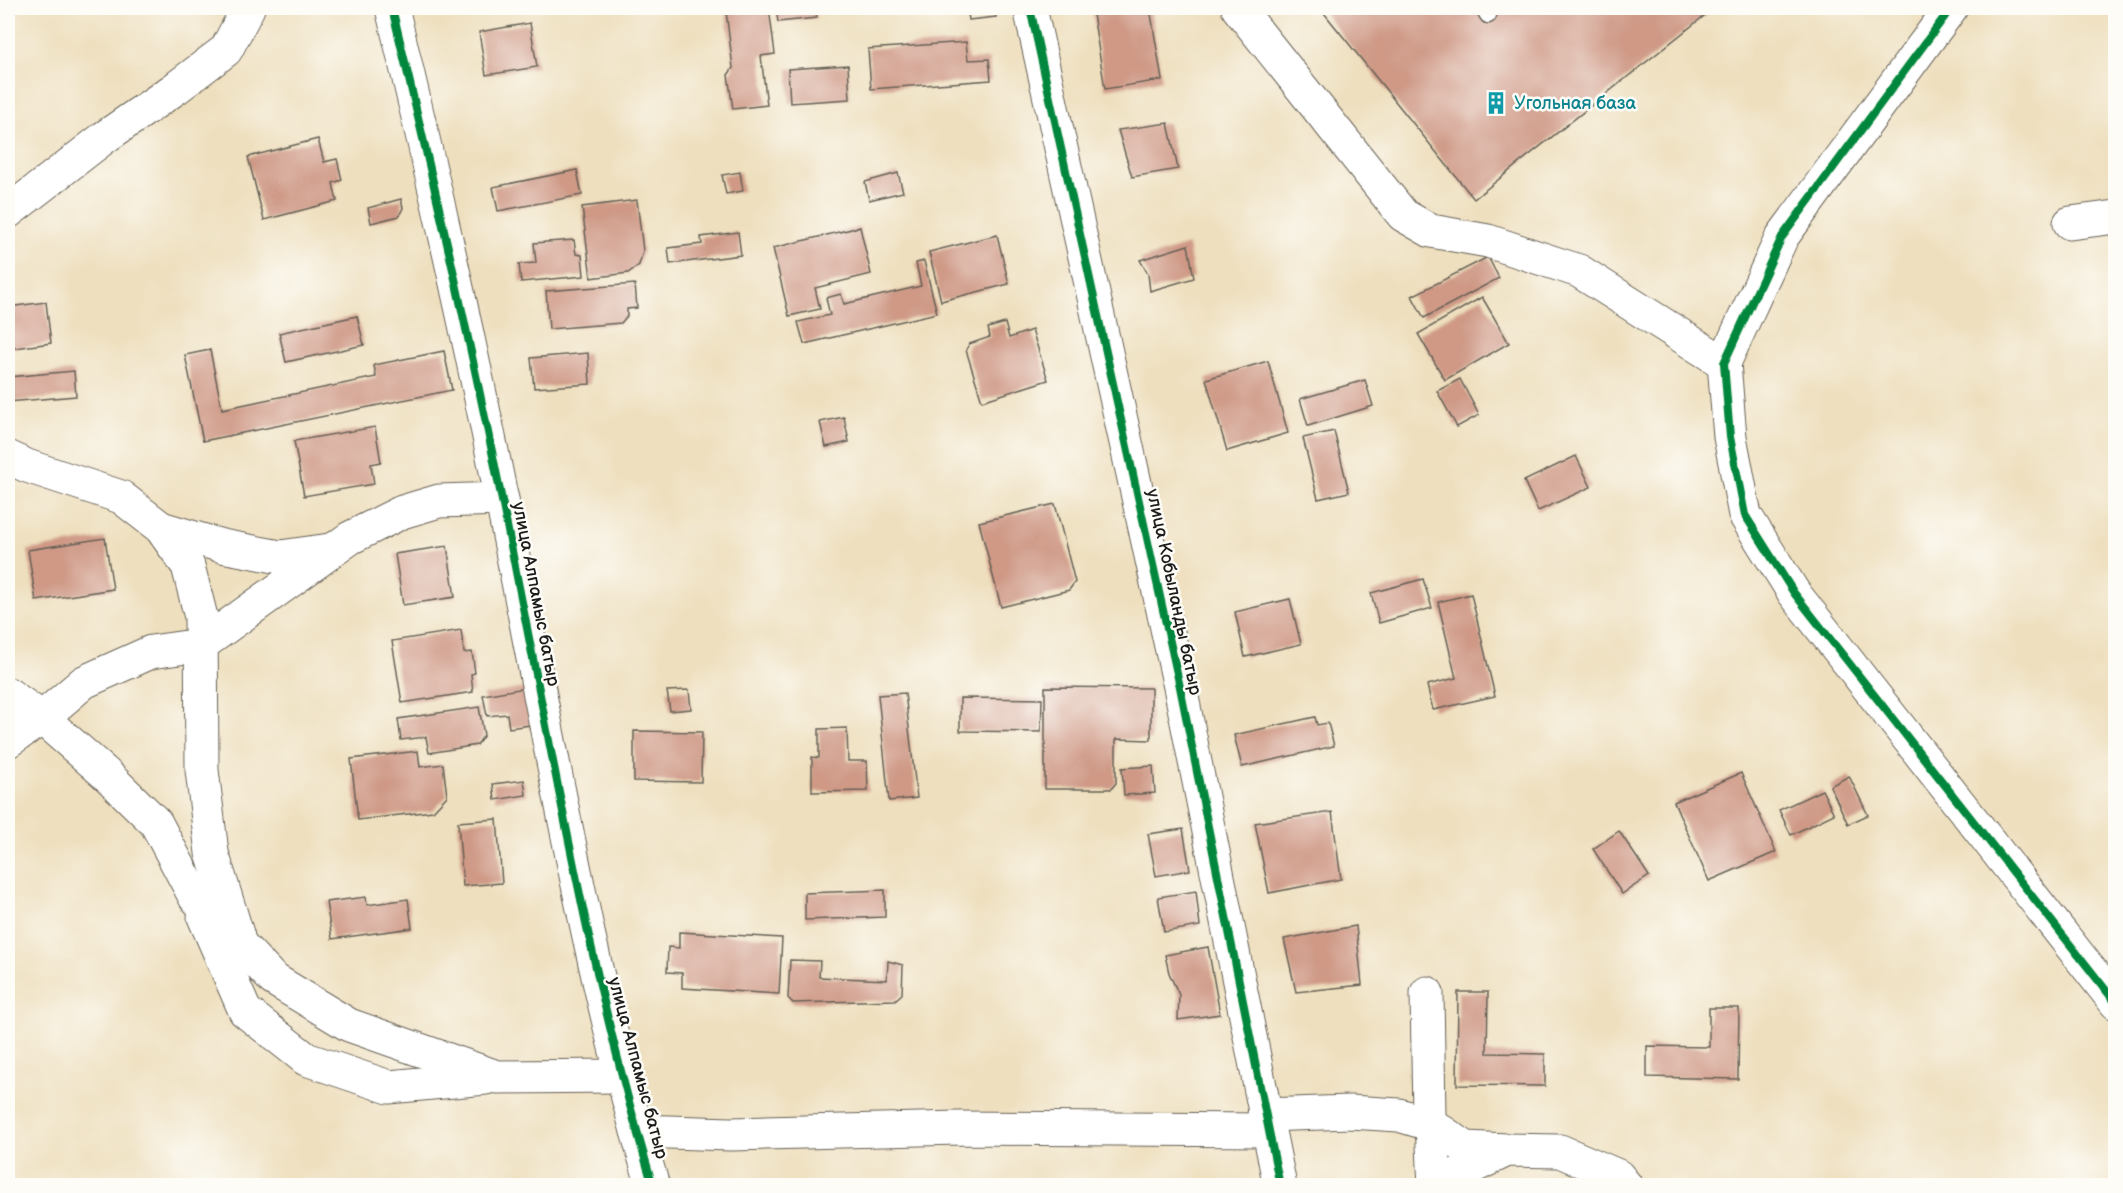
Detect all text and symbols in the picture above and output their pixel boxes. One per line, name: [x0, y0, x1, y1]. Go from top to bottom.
building icon: Угольная база: [1483, 90, 1509, 116]
place label: Угольная база: [1514, 93, 1637, 114]
street label: улица Кобыланды батыр: [1142, 487, 1206, 697]
street label: улица Алпамыс батыр: [508, 500, 564, 688]
street label: улица Алпамыс батыр: [604, 975, 672, 1161]

